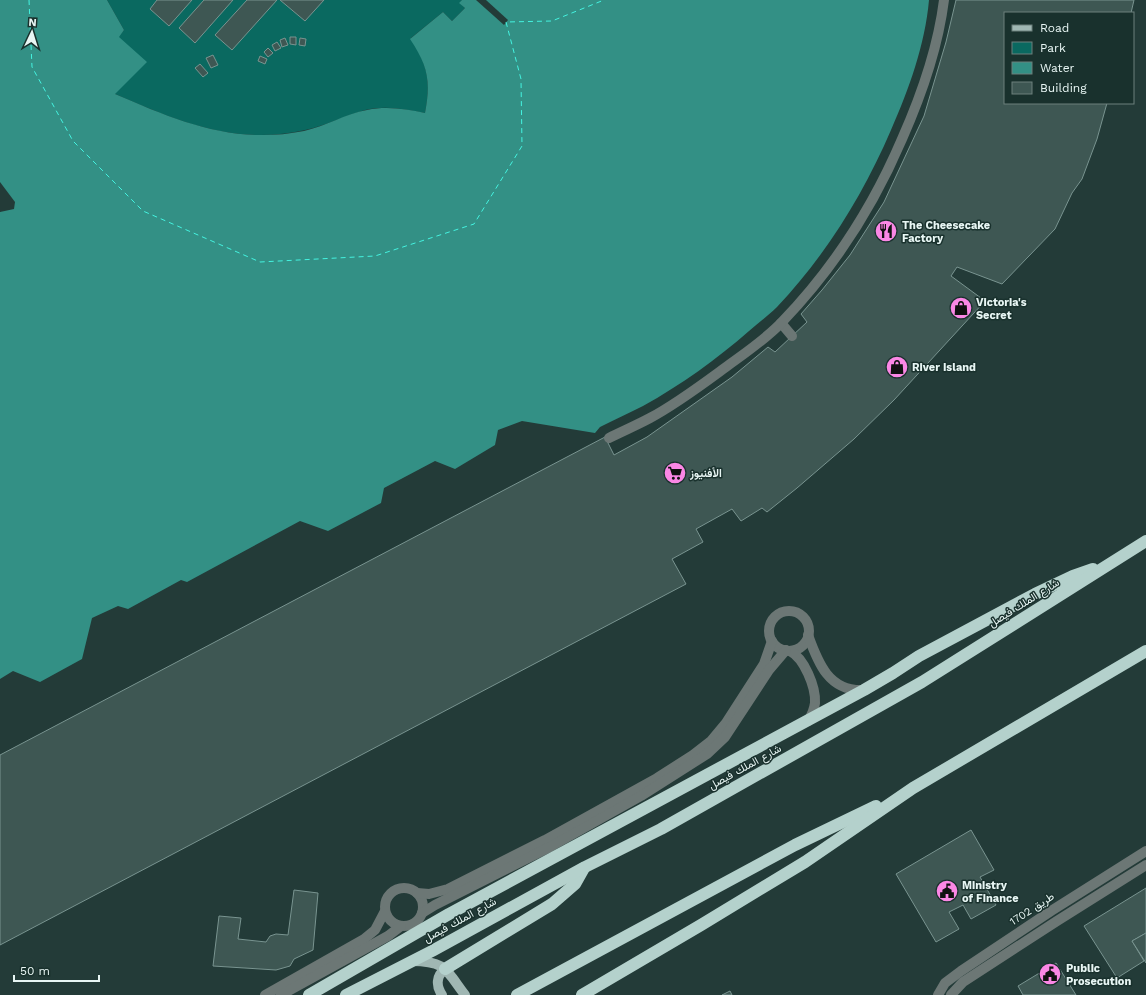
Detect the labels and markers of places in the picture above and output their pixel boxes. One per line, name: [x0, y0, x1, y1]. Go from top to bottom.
restaurant icon: The Cheesecake Factory: [873, 218, 899, 244]
place label: The Cheesecake Factory: [902, 219, 990, 245]
shop icon: Victoria's Secret: [948, 295, 974, 321]
place label: Victoria's Secret: [976, 296, 1027, 322]
shop icon: River Island: [884, 354, 910, 380]
place label: River Island: [912, 361, 976, 374]
supermarket icon: الأفنيوز: [662, 460, 688, 486]
place label: الأفنيوز: [689, 467, 722, 480]
public building icon: Ministry of Finance: [934, 878, 960, 904]
place label: Ministry of Finance: [962, 879, 1019, 905]
public building icon: Public Prosecution: [1037, 961, 1063, 987]
place label: Public Prosecution: [1066, 962, 1131, 988]

